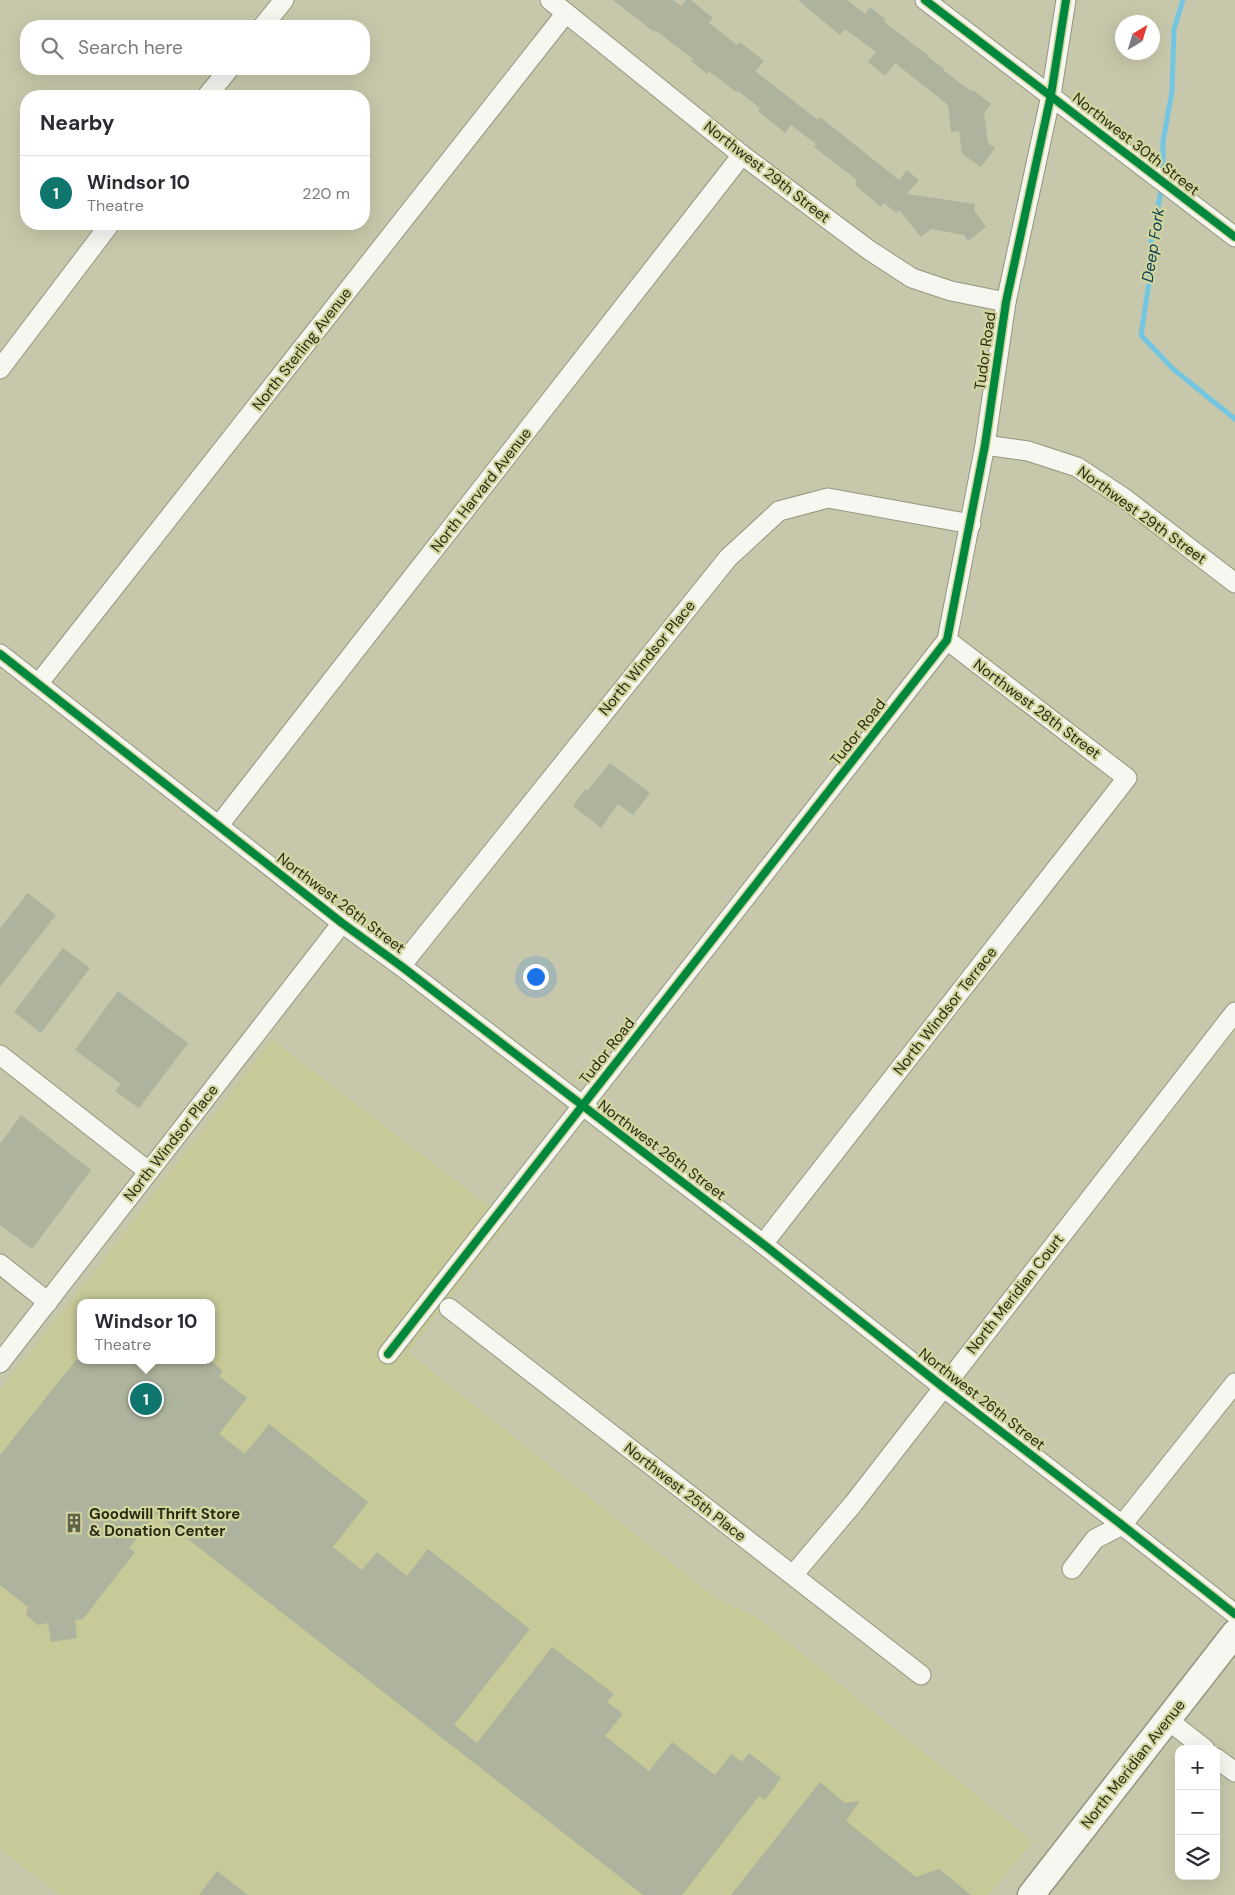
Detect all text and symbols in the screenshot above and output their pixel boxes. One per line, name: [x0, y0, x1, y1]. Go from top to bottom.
north arrow: [1115, 15, 1160, 60]
search box: [20, 20, 370, 75]
icon: search: [38, 34, 66, 62]
text: Search here: [78, 35, 183, 60]
street label: Northwest 30th Street: [1068, 88, 1204, 200]
text: Nearby: [40, 109, 114, 137]
street label: Northwest 29th Street: [700, 116, 834, 228]
text: Windsor 10: [87, 170, 190, 195]
text: 1: [53, 183, 59, 204]
text: 220 m: [302, 183, 350, 204]
text: Theatre: [87, 195, 144, 216]
water label: Deep Fork: [1137, 205, 1169, 284]
street label: North Sterling Avenue: [248, 283, 356, 415]
street label: Tudor Road: [970, 310, 1000, 392]
street label: North Harvard Avenue: [426, 424, 536, 556]
street label: Northwest 29th Street: [1073, 461, 1211, 569]
street label: North Windsor Place: [594, 596, 700, 720]
street label: Northwest 28th Street: [969, 654, 1105, 764]
street label: Tudor Road: [826, 695, 890, 769]
street label: Northwest 26th Street: [273, 848, 409, 958]
street label: North Windsor Terrace: [889, 943, 1001, 1079]
your location: [523, 964, 549, 990]
street label: Tudor Road: [575, 1014, 639, 1088]
street label: North Windsor Place: [119, 1081, 223, 1205]
street label: Northwest 26th Street: [594, 1095, 730, 1205]
street label: North Meridian Court: [962, 1230, 1068, 1358]
popup: [77, 1299, 215, 1364]
text: Windsor 10: [95, 1309, 197, 1334]
text: Theatre: [95, 1334, 151, 1355]
street label: Northwest 26th Street: [915, 1343, 1049, 1455]
pin: 1: [130, 1380, 162, 1418]
street label: Northwest 25th Place: [620, 1438, 750, 1546]
place label: Goodwill Thrift Store & Donation Center: [89, 1504, 240, 1541]
building icon: Goodwill Thrift Store & Donation Center: [63, 1512, 85, 1534]
street label: North Meridian Avenue: [1076, 1695, 1190, 1833]
map controls: [1175, 1745, 1220, 1880]
button: +: [1175, 1745, 1220, 1790]
button: −: [1175, 1790, 1220, 1835]
button: layers: [1175, 1835, 1220, 1880]

